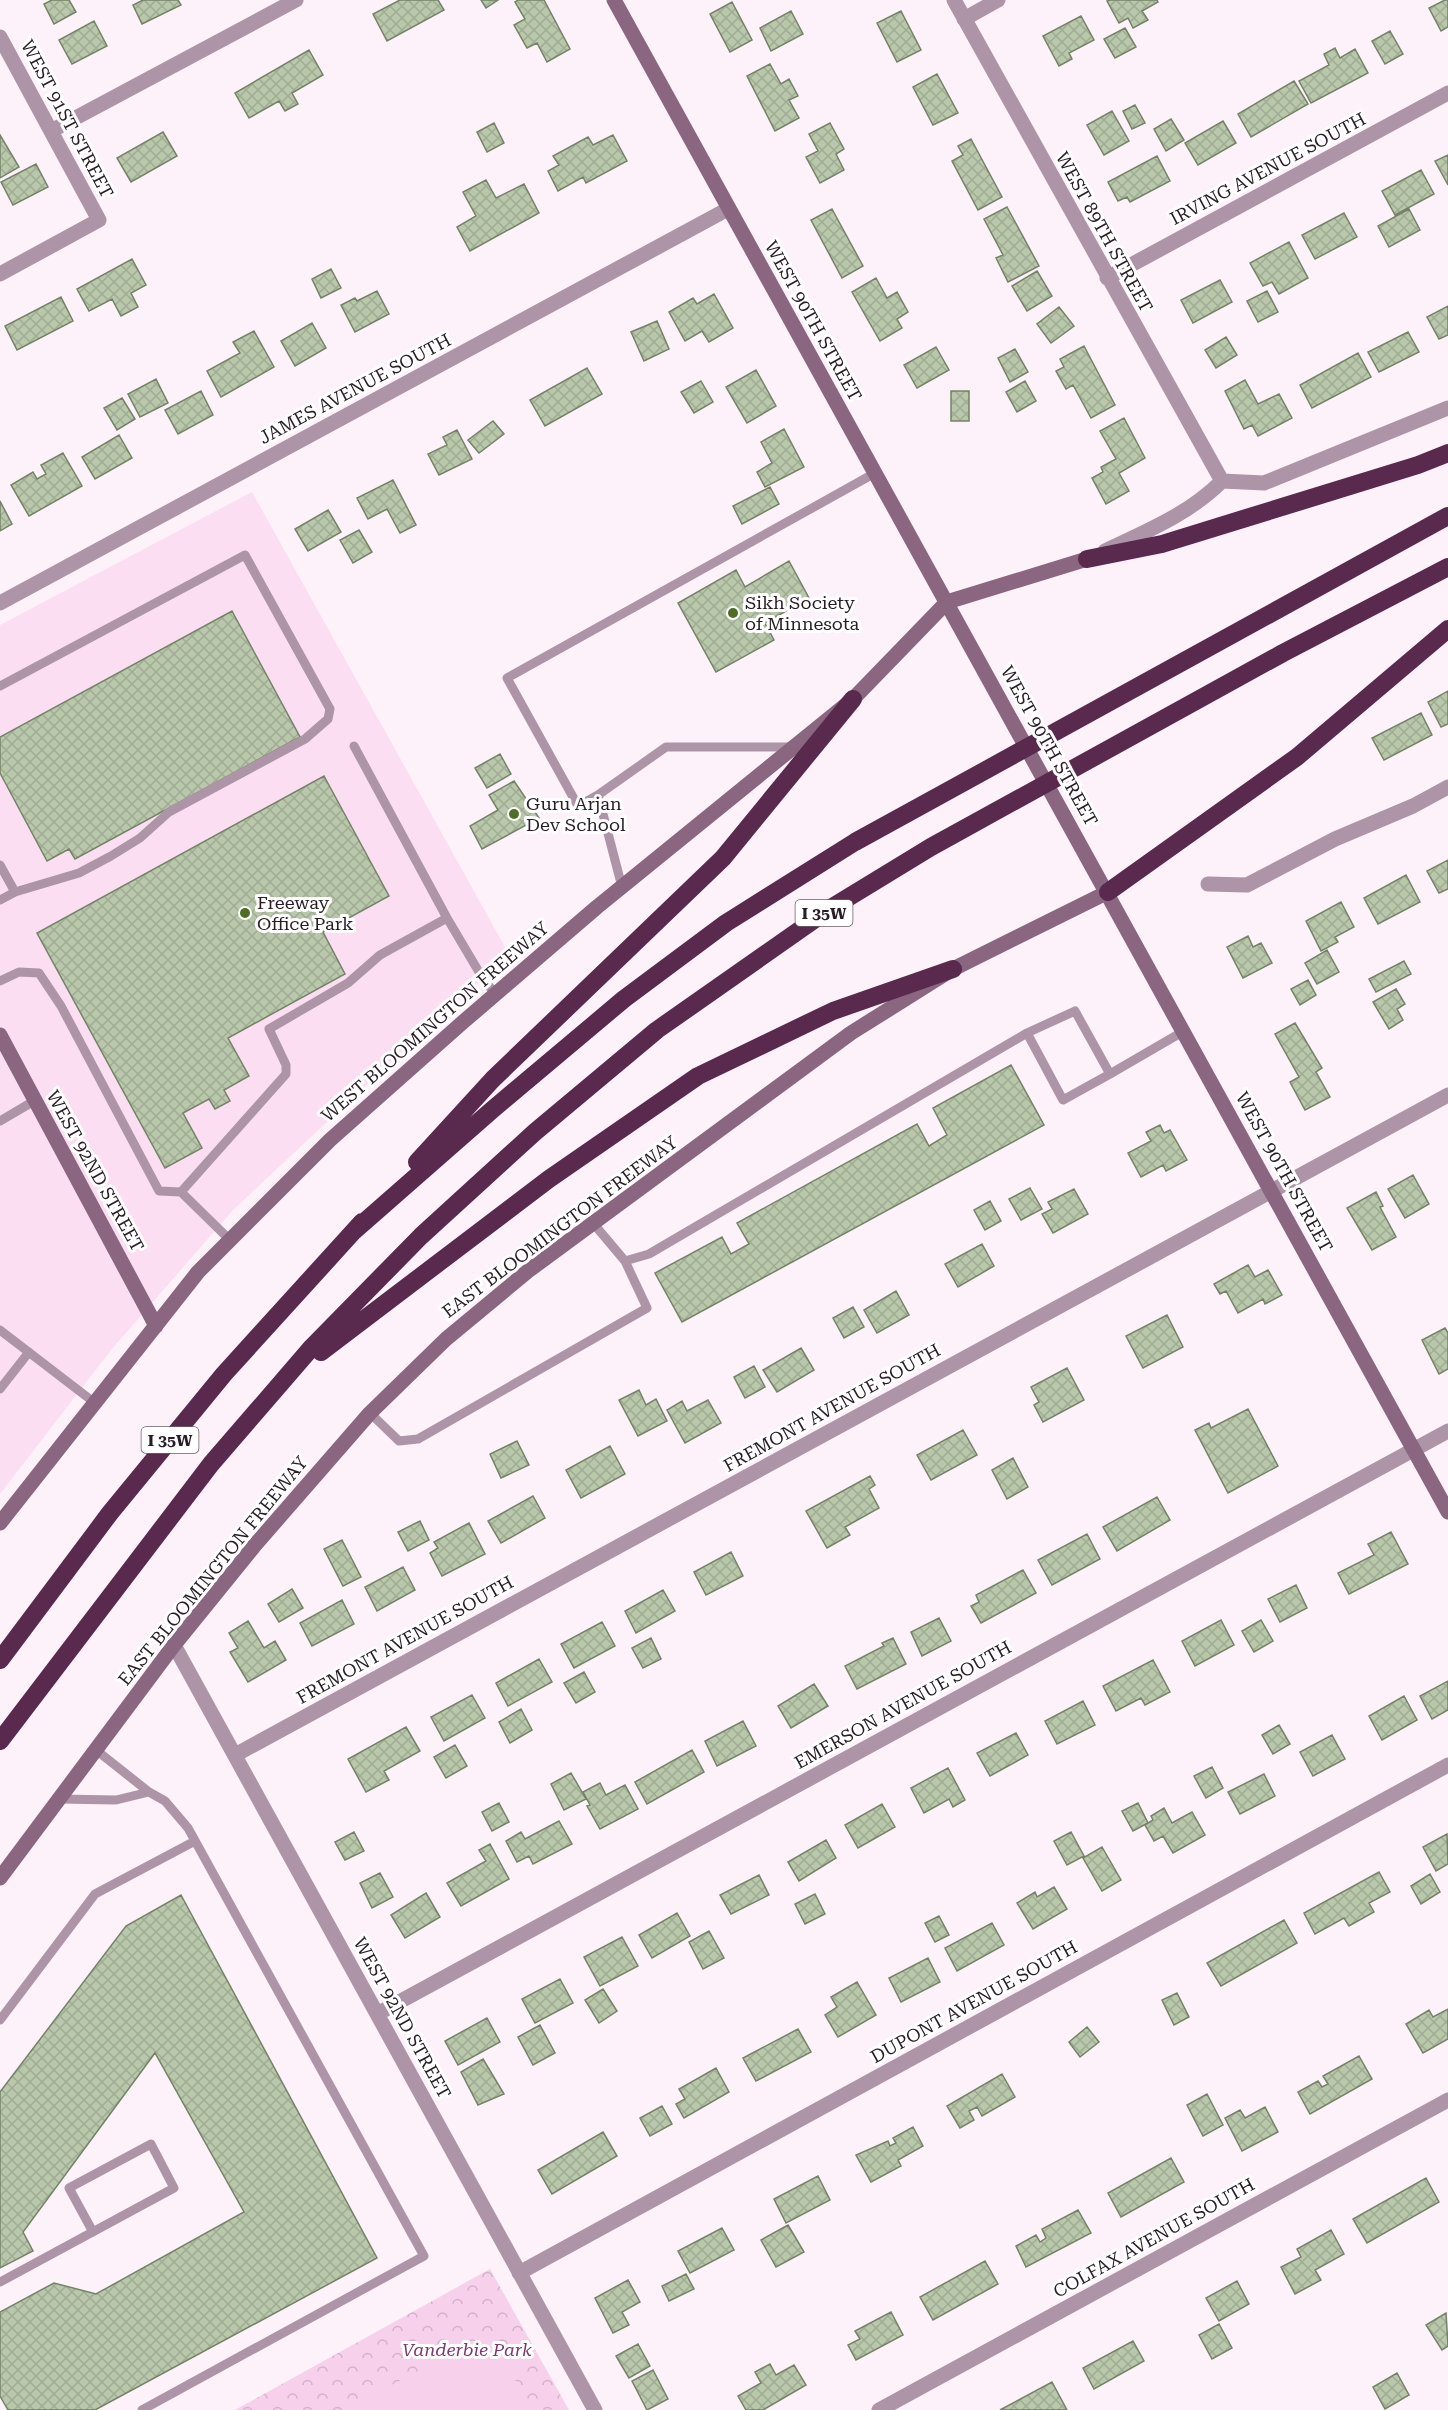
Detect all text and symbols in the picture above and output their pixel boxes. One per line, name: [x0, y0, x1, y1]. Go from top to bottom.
street label: WEST 91ST STREET: [17, 36, 118, 201]
street label: IRVING AVENUE SOUTH: [1166, 108, 1369, 229]
street label: WEST 89TH STREET: [1052, 148, 1157, 315]
street label: WEST 90TH STREET: [761, 237, 866, 404]
street label: JAMES AVENUE SOUTH: [255, 329, 454, 448]
place label: Sikh Society of Minnesota: [745, 592, 860, 634]
marker: Sikh Society of Minnesota: [726, 606, 740, 620]
street label: WEST 90TH STREET: [997, 662, 1102, 829]
place label: Guru Arjan Dev School: [526, 793, 626, 835]
marker: Guru Arjan Dev School: [507, 807, 521, 821]
place label: Freeway Office Park: [257, 892, 353, 934]
road number: I 35W: [796, 900, 852, 926]
marker: Freeway Office Park: [238, 906, 252, 920]
street label: WEST BLOOMINGTON FREEWAY: [317, 917, 553, 1126]
street label: WEST 92ND STREET: [42, 1087, 148, 1255]
street label: WEST 90TH STREET: [1232, 1088, 1337, 1255]
street label: EAST BLOOMINGTON FREEWAY: [438, 1131, 682, 1322]
street label: FREMONT AVENUE SOUTH: [720, 1339, 944, 1476]
road number: I 35W: [142, 1427, 198, 1453]
street label: EAST BLOOMINGTON FREEWAY: [114, 1451, 312, 1689]
street label: FREMONT AVENUE SOUTH: [293, 1571, 517, 1708]
street label: EMERSON AVENUE SOUTH: [791, 1636, 1015, 1773]
street label: WEST 92ND STREET: [349, 1934, 455, 2102]
street label: DUPONT AVENUE SOUTH: [867, 1936, 1081, 2067]
street label: COLFAX AVENUE SOUTH: [1050, 2173, 1258, 2302]
park label: Vanderbie Park: [402, 2339, 532, 2360]

